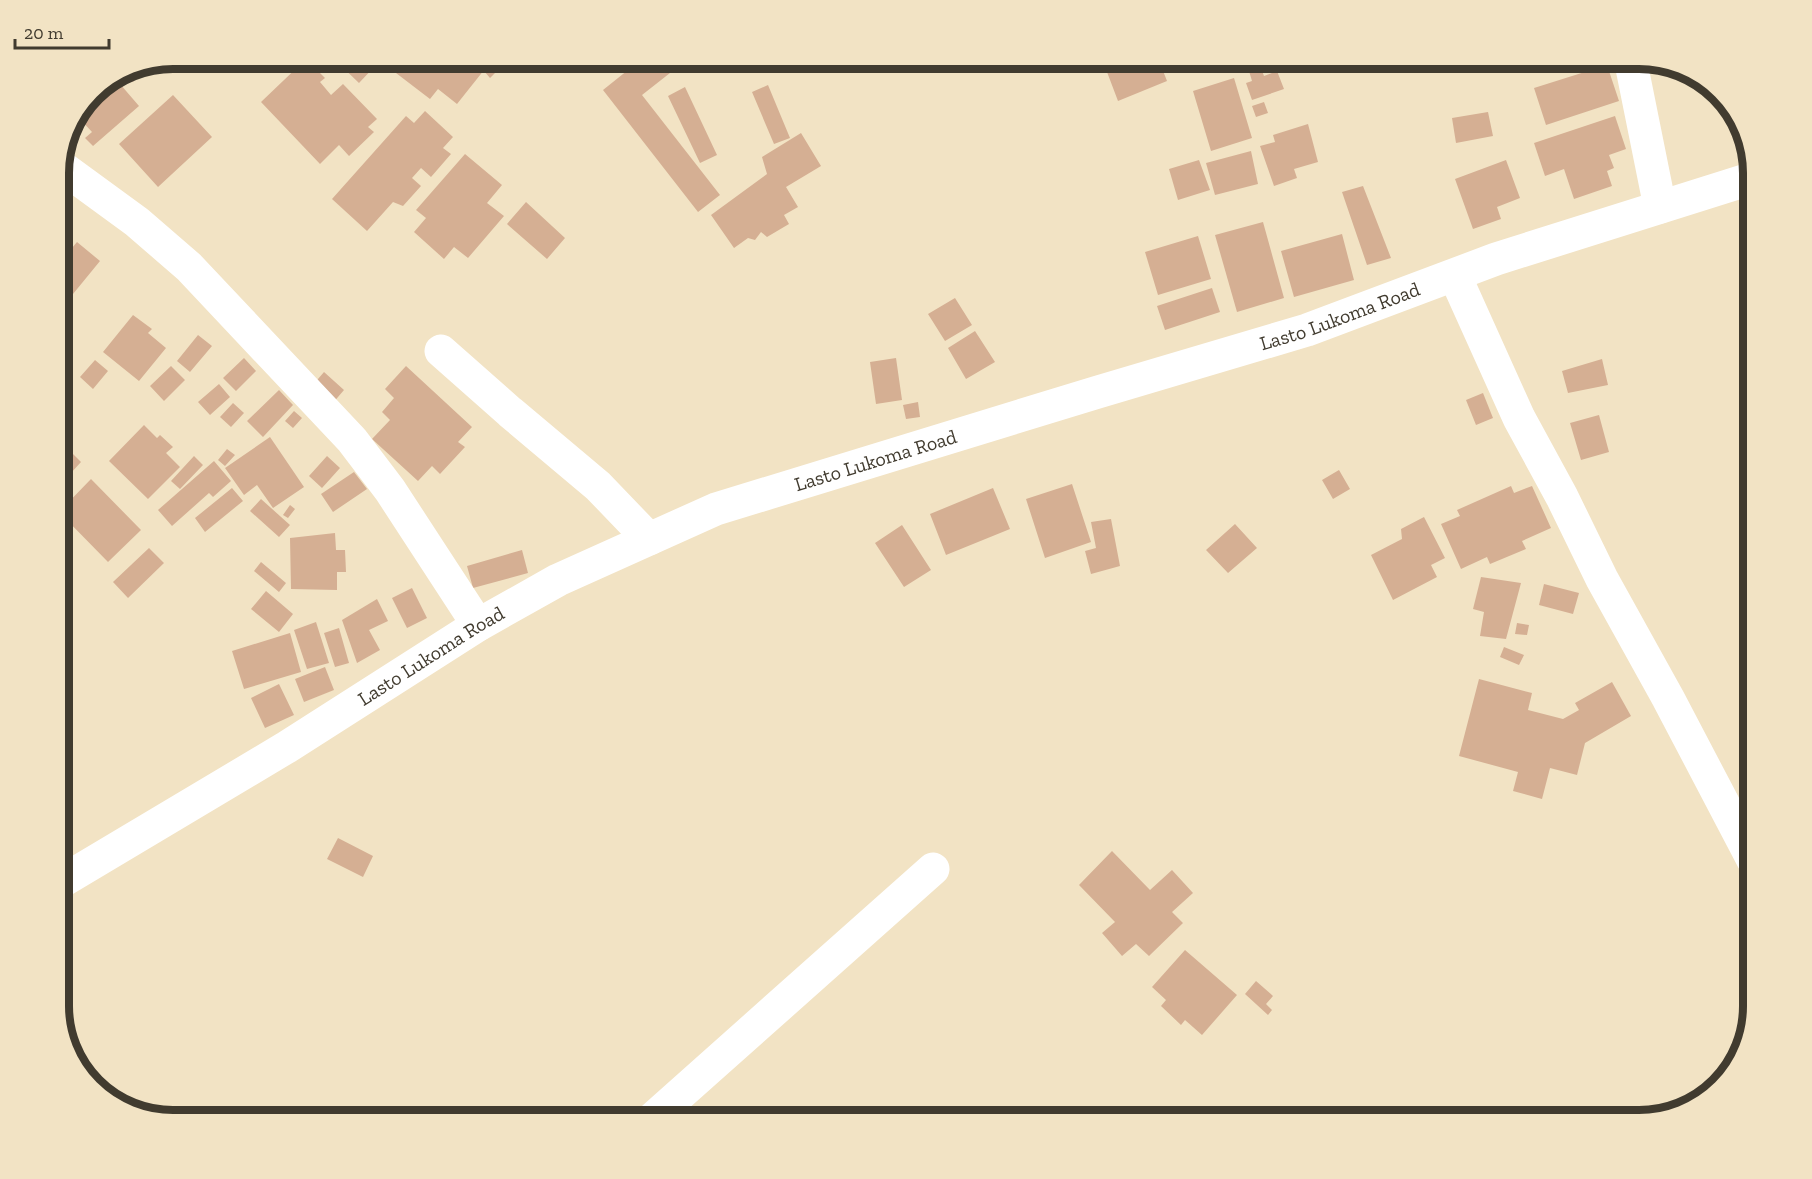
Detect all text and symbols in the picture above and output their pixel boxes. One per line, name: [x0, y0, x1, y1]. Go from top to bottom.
scale bar: [15, 12, 110, 50]
text: 20 m: [24, 22, 64, 44]
street label: Lasto Lukoma Road: [1257, 277, 1423, 355]
street label: Lasto Lukoma Road: [792, 424, 960, 496]
street label: Lasto Lukoma Road: [353, 601, 508, 711]

